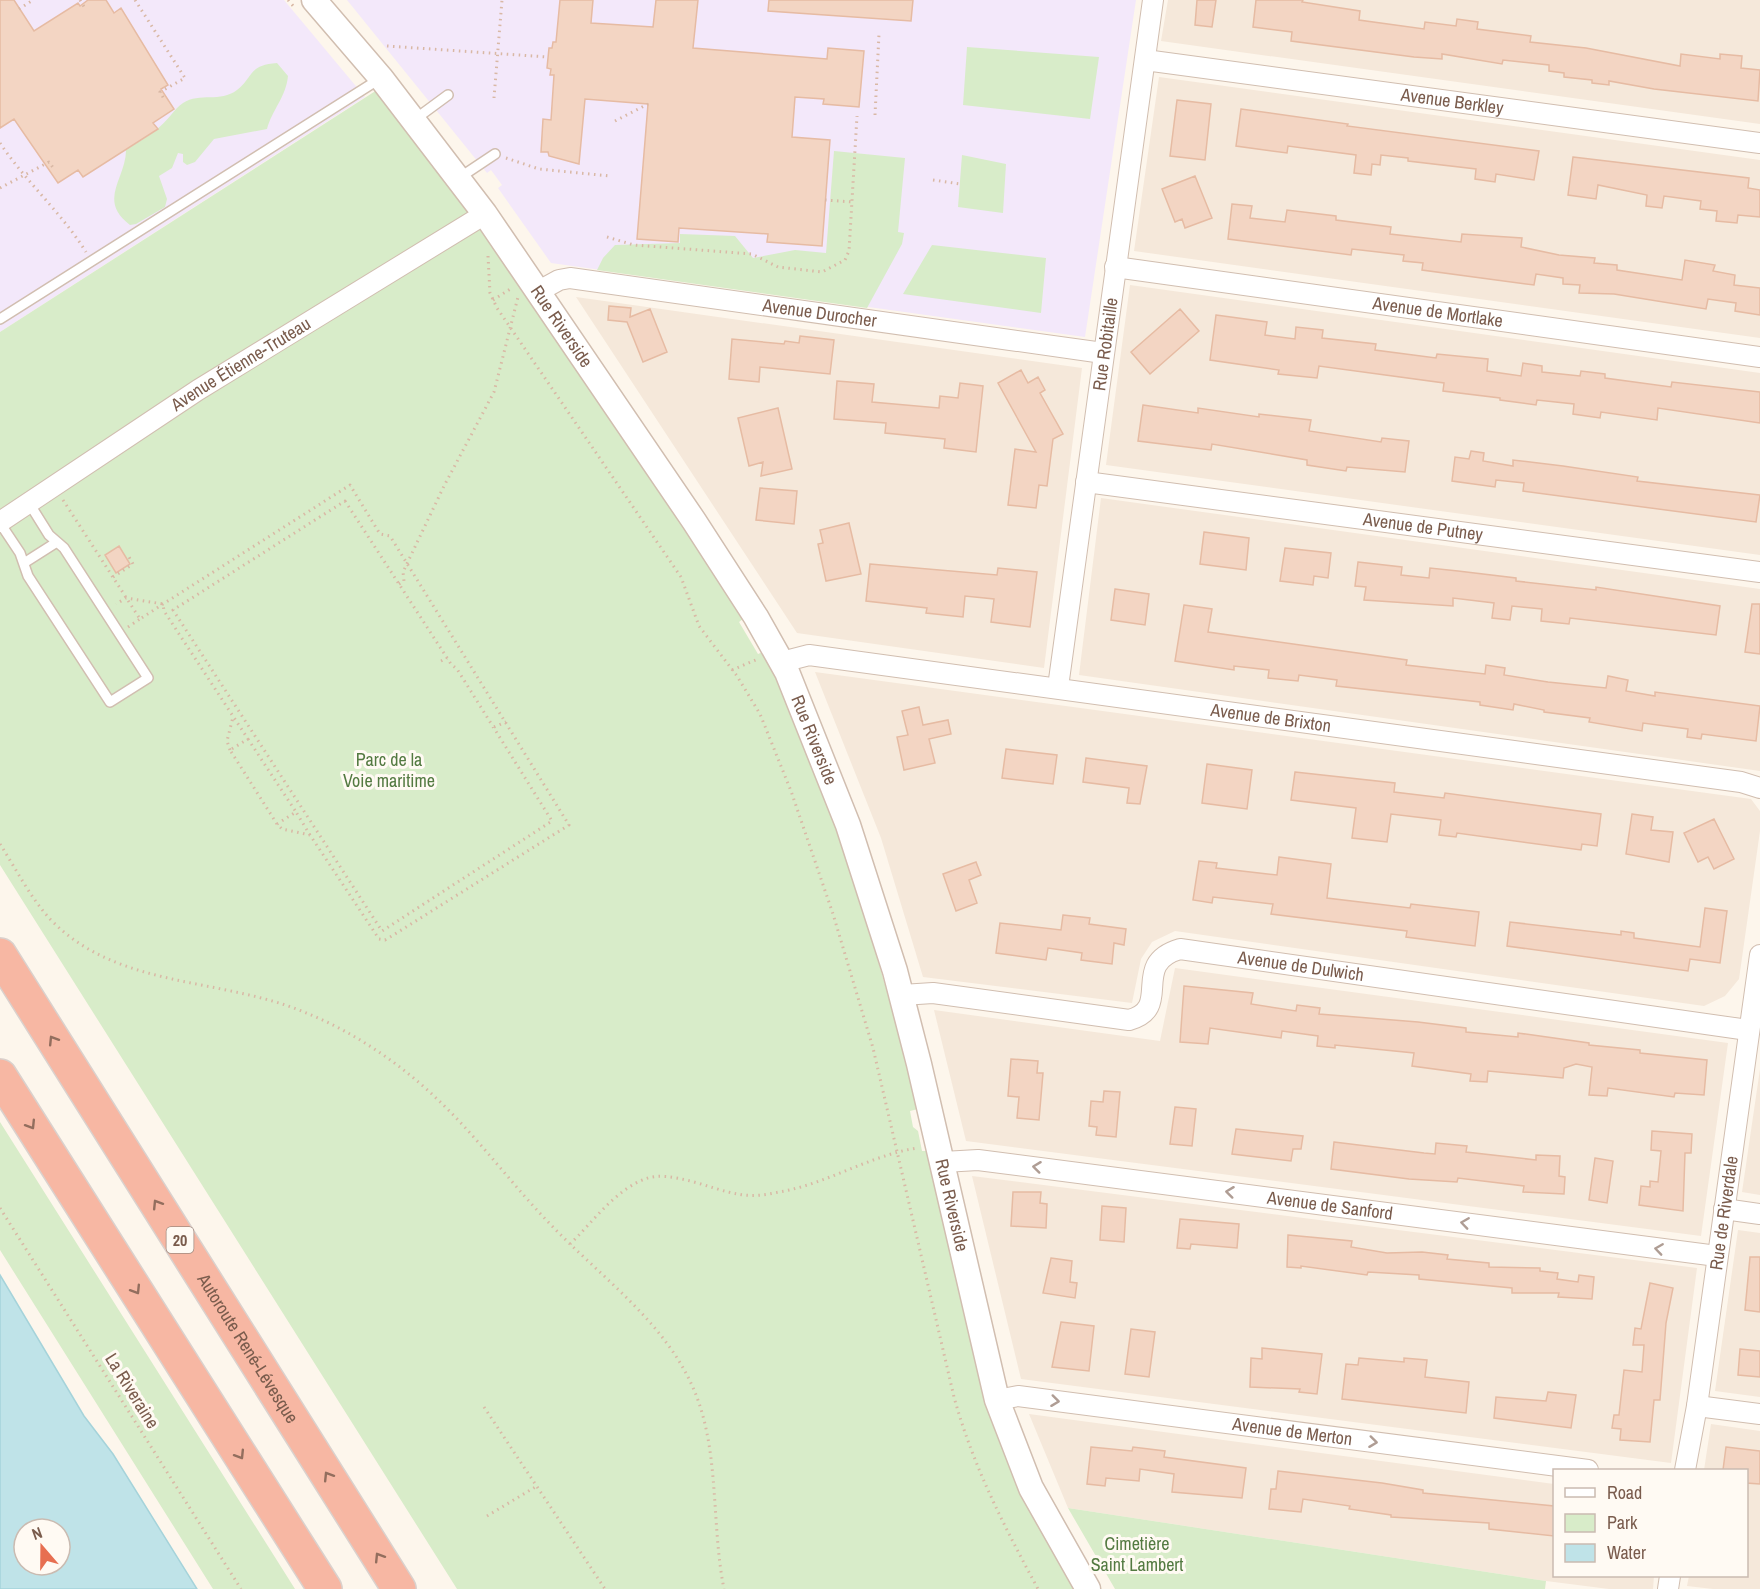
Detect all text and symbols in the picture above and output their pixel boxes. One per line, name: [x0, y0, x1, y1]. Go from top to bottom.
street label: Avenue Berkley: [1398, 82, 1506, 120]
street label: Rue Riverside: [525, 280, 599, 372]
street label: Avenue de Mortlake: [1370, 290, 1505, 333]
street label: Avenue Durocher: [760, 292, 878, 333]
street label: Rue Robitaille: [1086, 296, 1124, 392]
street label: Avenue Étienne-Truteau: [165, 311, 315, 417]
street label: Avenue de Putney: [1361, 506, 1485, 547]
street label: Rue Riverside: [785, 691, 844, 788]
street label: Avenue de Brixton: [1208, 697, 1333, 738]
park label: Parc de la Voie maritime: [343, 747, 435, 793]
street label: Avenue de Dulwich: [1235, 944, 1366, 987]
one-way arrow: [50, 1035, 61, 1046]
one-way arrow: [24, 1119, 36, 1129]
street label: Rue de Riverdale: [1703, 1154, 1744, 1272]
street label: Rue Riverside: [929, 1156, 975, 1254]
one-way arrow: [1032, 1161, 1042, 1174]
street label: Avenue de Sanford: [1265, 1185, 1394, 1226]
one-way arrow: [1226, 1186, 1235, 1199]
one-way arrow: [154, 1200, 165, 1211]
one-way arrow: [1461, 1217, 1470, 1230]
road number: 20: [166, 1227, 194, 1253]
one-way arrow: [1654, 1243, 1663, 1255]
street label: Autoroute René-Lévesque: [191, 1268, 305, 1428]
one-way arrow: [128, 1284, 140, 1294]
street label: La Riveraine: [99, 1348, 165, 1433]
one-way arrow: [1050, 1394, 1059, 1406]
street label: Avenue de Merton: [1230, 1411, 1354, 1451]
one-way arrow: [1368, 1436, 1378, 1448]
one-way arrow: [232, 1448, 243, 1459]
legend: [1553, 1469, 1748, 1577]
one-way arrow: [324, 1472, 336, 1482]
text: Road: [1607, 1480, 1642, 1505]
text: Park: [1607, 1510, 1638, 1535]
north arrow: [12, 1517, 72, 1577]
text: N: [29, 1521, 45, 1545]
park label: Cimetière Saint Lambert: [1091, 1531, 1183, 1577]
text: Water: [1607, 1540, 1646, 1565]
one-way arrow: [375, 1553, 387, 1563]

